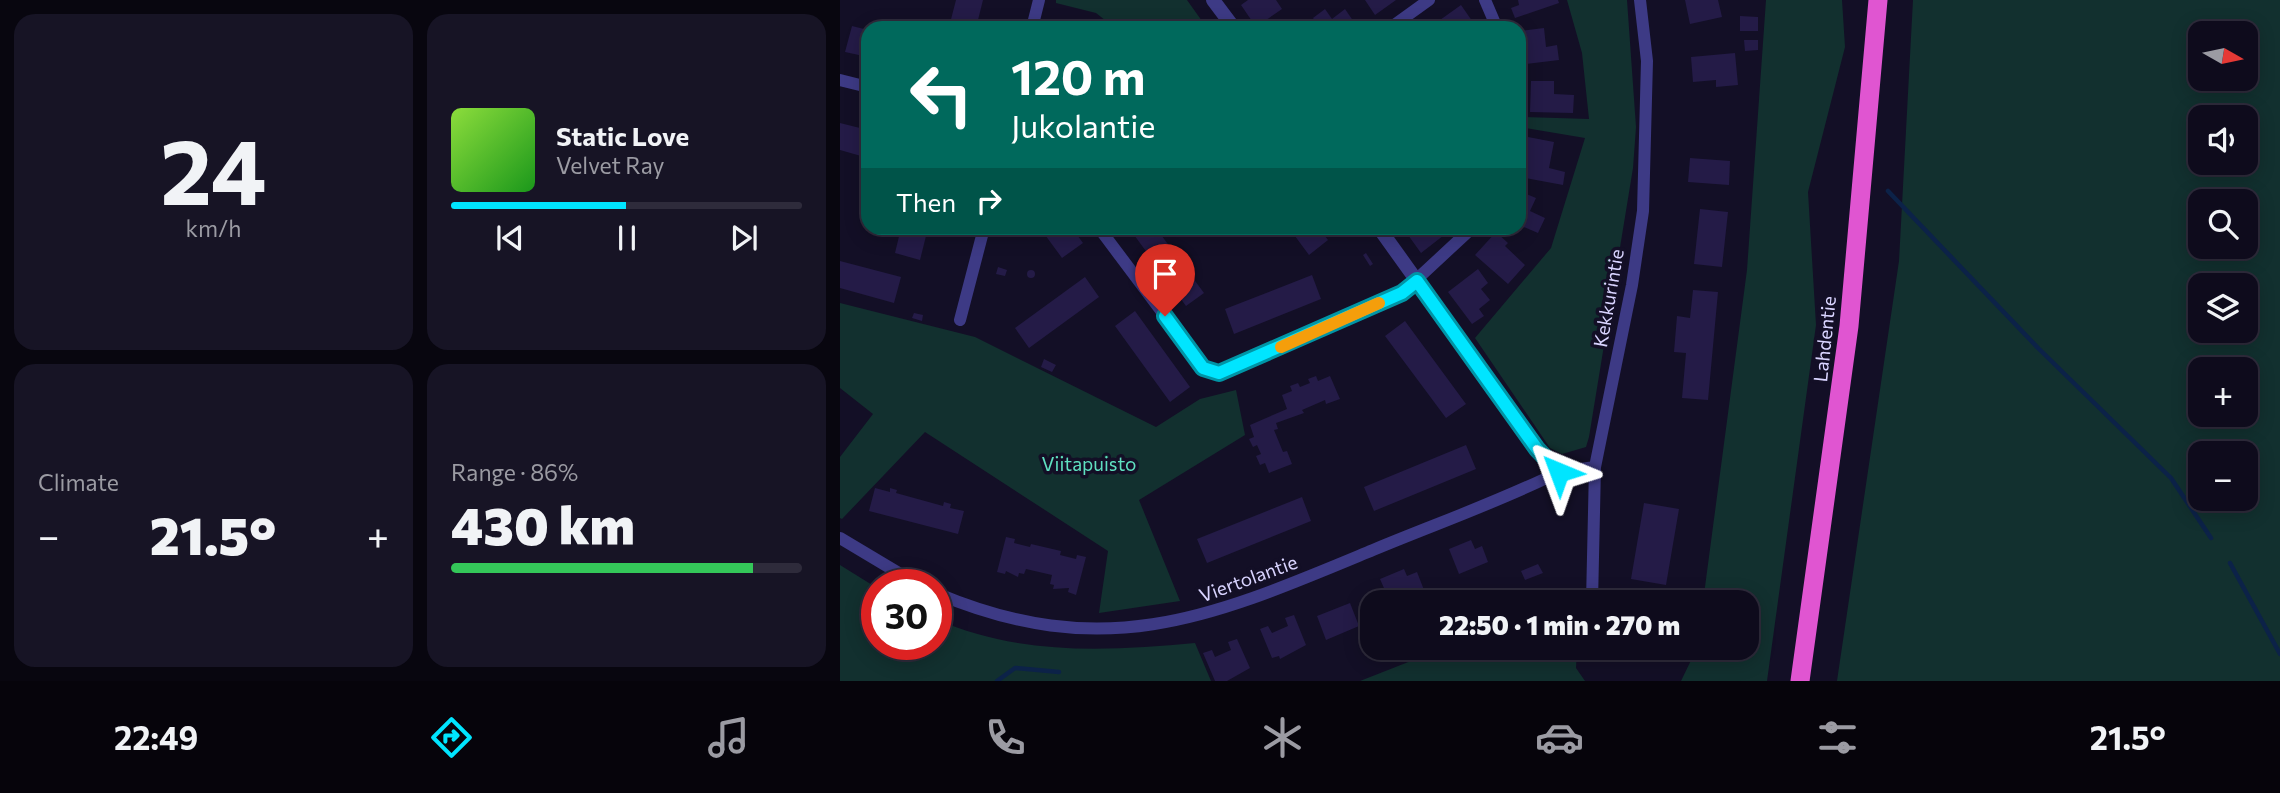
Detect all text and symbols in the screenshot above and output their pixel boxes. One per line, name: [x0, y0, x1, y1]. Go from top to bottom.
north arrow: [2188, 21, 2258, 91]
map controls: [2188, 21, 2258, 511]
text: 120 m: [1011, 45, 1145, 105]
icon: left: [896, 49, 987, 140]
text: Jukolantie: [1011, 105, 1155, 145]
button: sound: [2188, 105, 2258, 175]
text: 24: [160, 112, 267, 224]
text: Static Love: [556, 120, 689, 151]
text: Velvet Ray: [556, 151, 664, 179]
icon: right: [970, 182, 1008, 220]
text: Then: [896, 186, 956, 217]
button: search: [2188, 189, 2258, 259]
text: km/h: [186, 214, 241, 242]
icon: previous: [491, 219, 529, 257]
icon: pause: [608, 219, 646, 257]
icon: next: [725, 219, 763, 257]
pin: [1135, 244, 1195, 316]
street label: Kekkurintie: [1588, 247, 1628, 349]
icon: arrive: [1146, 255, 1184, 293]
button: layers: [2188, 273, 2258, 343]
street label: Lahdentie: [1808, 295, 1840, 383]
button: +: [2188, 357, 2258, 427]
position arrow: [1522, 435, 1596, 509]
button: −: [2188, 441, 2258, 511]
park label: Viitapuisto: [1042, 452, 1136, 475]
text: Range · 86%: [451, 458, 578, 486]
text: Climate: [38, 468, 119, 496]
text: 430 km: [451, 492, 635, 556]
text: 21.5°: [150, 502, 276, 566]
text: −: [38, 511, 60, 558]
text: +: [367, 511, 389, 558]
street label: Viertolantie: [1196, 550, 1300, 606]
speed limit sign: 30: [861, 569, 952, 660]
text: 22:50 · 1 min · 270 m: [1439, 609, 1680, 640]
icon: directions: [427, 713, 476, 762]
icon: music: [704, 713, 753, 762]
icon: phone: [981, 713, 1030, 762]
icon: climate: [1258, 713, 1307, 762]
icon: car: [1535, 713, 1584, 762]
icon: filters: [1813, 713, 1862, 762]
text: 22:49: [114, 717, 198, 757]
text: 21.5°: [2090, 717, 2166, 757]

